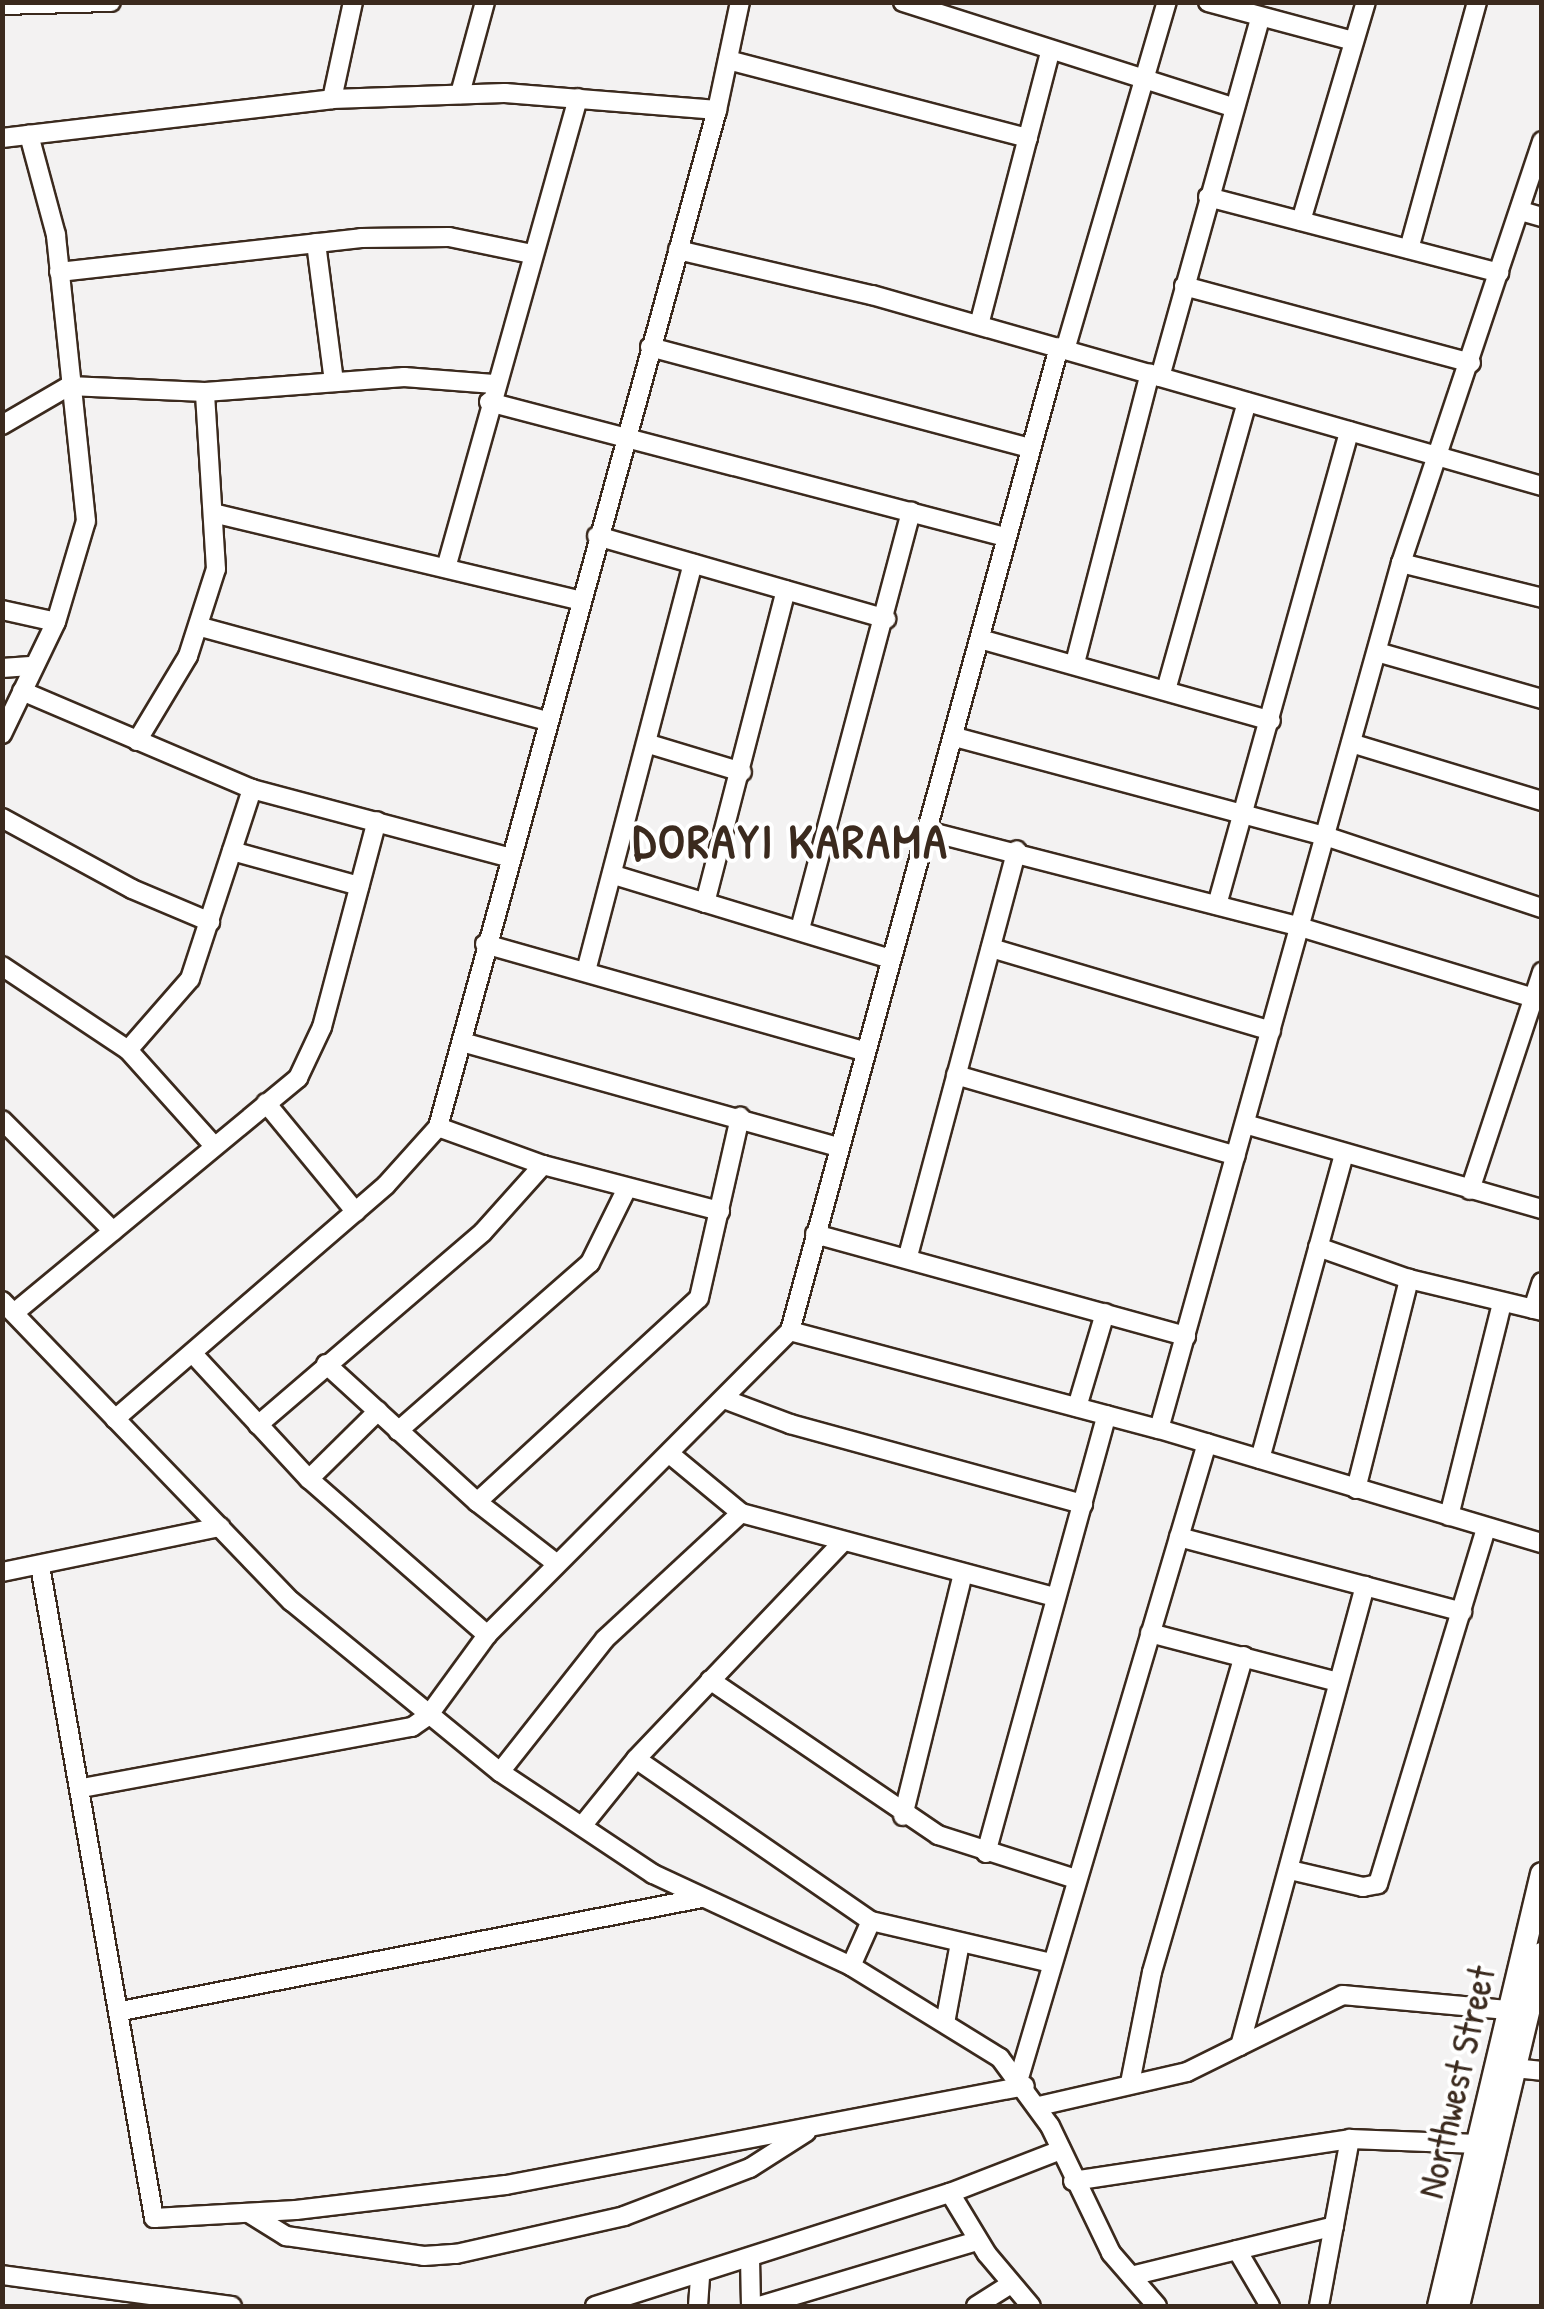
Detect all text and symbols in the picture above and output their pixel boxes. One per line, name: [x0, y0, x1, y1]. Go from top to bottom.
district label: DORAYI KARAMA: [633, 812, 949, 870]
street label: Northwest Street: [1407, 1961, 1505, 2203]

